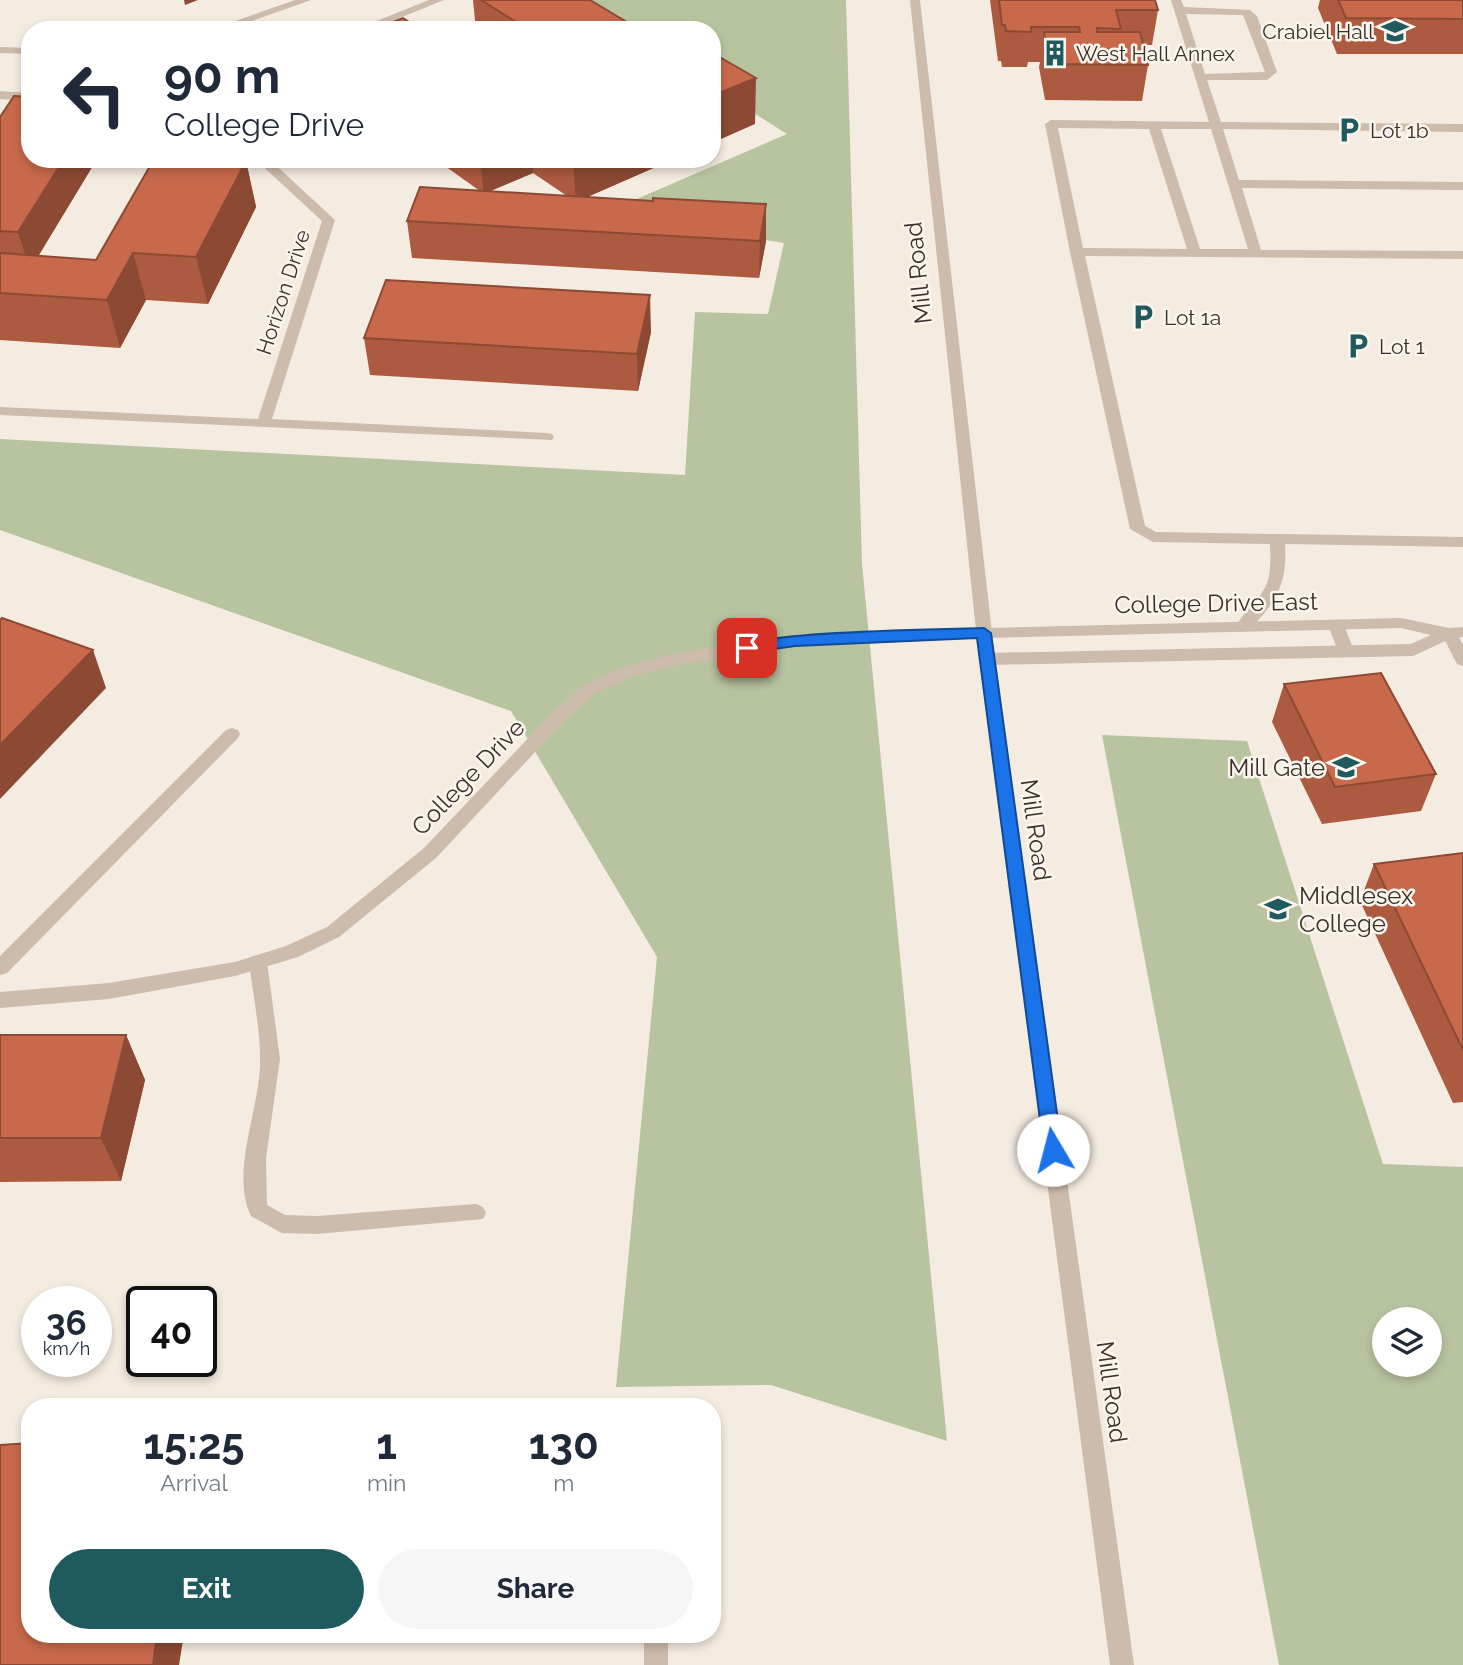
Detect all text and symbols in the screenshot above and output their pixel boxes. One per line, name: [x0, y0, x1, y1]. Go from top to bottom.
school or university icon: Crabiel Hall: [1380, 16, 1410, 46]
place label: Crabiel Hall: [1262, 19, 1374, 44]
building icon: West Hall Annex: [1040, 38, 1070, 68]
place label: West Hall Annex: [1076, 41, 1235, 66]
text: 90 m: [164, 47, 280, 104]
icon: left: [49, 49, 140, 140]
text: College Drive: [164, 106, 364, 143]
parking icon: Lot 1b: [1334, 115, 1364, 145]
place label: Lot 1b: [1370, 118, 1429, 143]
street label: Mill Road: [898, 221, 938, 325]
street label: Horizon Drive: [251, 226, 315, 358]
parking icon: Lot 1a: [1128, 302, 1158, 332]
place label: Lot 1a: [1164, 305, 1221, 330]
parking icon: Lot 1: [1343, 331, 1373, 361]
place label: Lot 1: [1379, 334, 1425, 359]
street label: College Drive East: [1114, 587, 1318, 619]
pin: [717, 618, 777, 678]
icon: arrive: [728, 629, 766, 667]
street label: College Drive: [405, 713, 531, 841]
school or university icon: Mill Gate: [1331, 752, 1361, 782]
place label: Mill Gate: [1228, 753, 1325, 782]
street label: Mill Road: [1015, 777, 1057, 883]
place label: Middlesex College: [1299, 881, 1413, 938]
school or university icon: Middlesex College: [1263, 894, 1293, 924]
position arrow: [1016, 1113, 1090, 1187]
speed limit sign: 40: [126, 1286, 217, 1377]
text: 36: [46, 1302, 87, 1343]
map controls: [1372, 1307, 1442, 1377]
button: layers: [1372, 1307, 1442, 1377]
text: km/h: [43, 1338, 90, 1359]
street label: Mill Road: [1091, 1339, 1133, 1445]
text: 15:25: [143, 1420, 245, 1469]
text: 1: [376, 1420, 397, 1469]
text: 130: [529, 1420, 599, 1469]
text: Arrival: [160, 1469, 228, 1496]
text: min: [367, 1469, 406, 1496]
text: m: [553, 1469, 574, 1496]
button: Exit: [49, 1549, 364, 1629]
button: Share: [378, 1549, 693, 1629]

